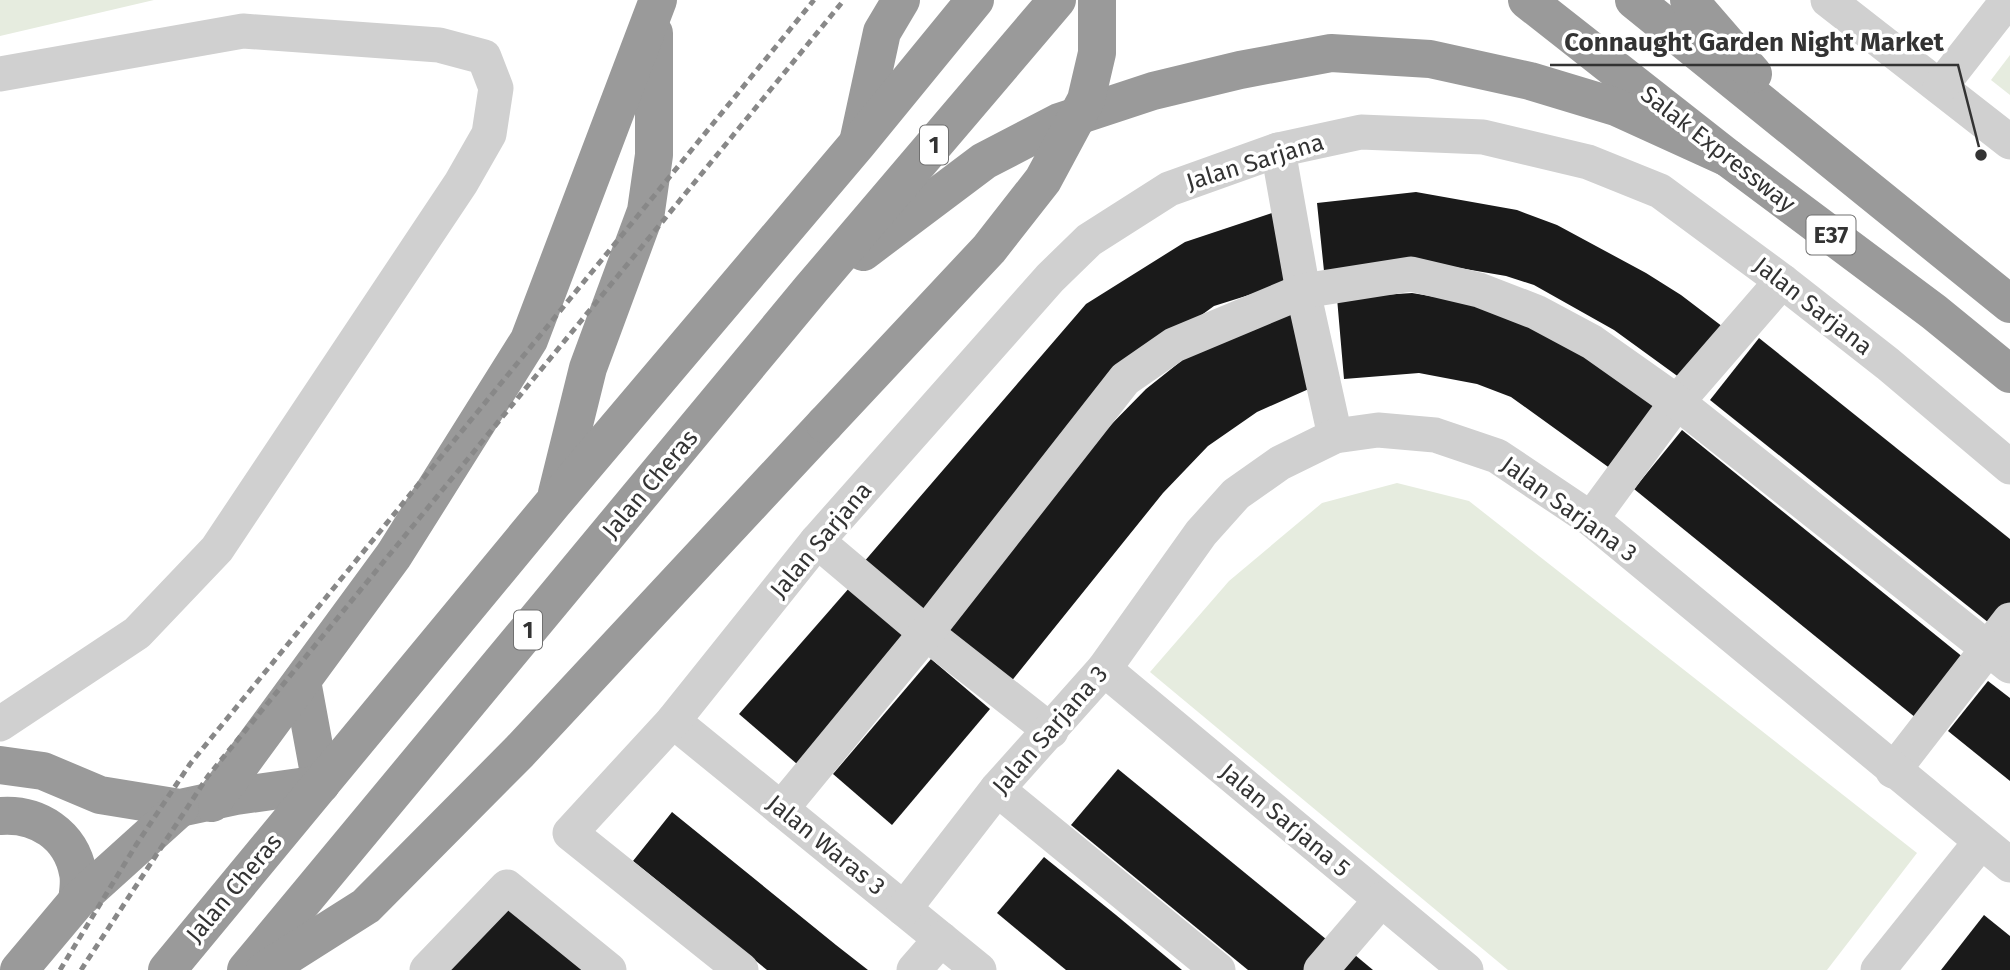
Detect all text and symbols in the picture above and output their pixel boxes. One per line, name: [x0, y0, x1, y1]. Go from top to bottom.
callout: Connaught Garden Night Market: [1550, 18, 1958, 65]
text: Connaught Garden Night Market: [1564, 27, 1945, 58]
street label: Salak Expressway: [1635, 80, 1801, 218]
road number: 1: [920, 126, 948, 164]
street label: Jalan Sarjana: [1183, 128, 1327, 196]
road number: E37: [1806, 216, 1856, 254]
street label: Jalan Sarjana: [1748, 251, 1878, 361]
street label: Jalan Cheras: [596, 424, 704, 544]
street label: Jalan Sarjana 3: [1496, 450, 1642, 568]
street label: Jalan Sarjana: [764, 476, 878, 604]
road number: 1: [514, 610, 542, 650]
street label: Jalan Sarjana 3: [987, 660, 1113, 800]
street label: Jalan Sarjana 5: [1214, 758, 1356, 882]
street label: Jalan Waras 3: [761, 789, 891, 901]
street label: Jalan Cheras: [180, 828, 288, 948]

